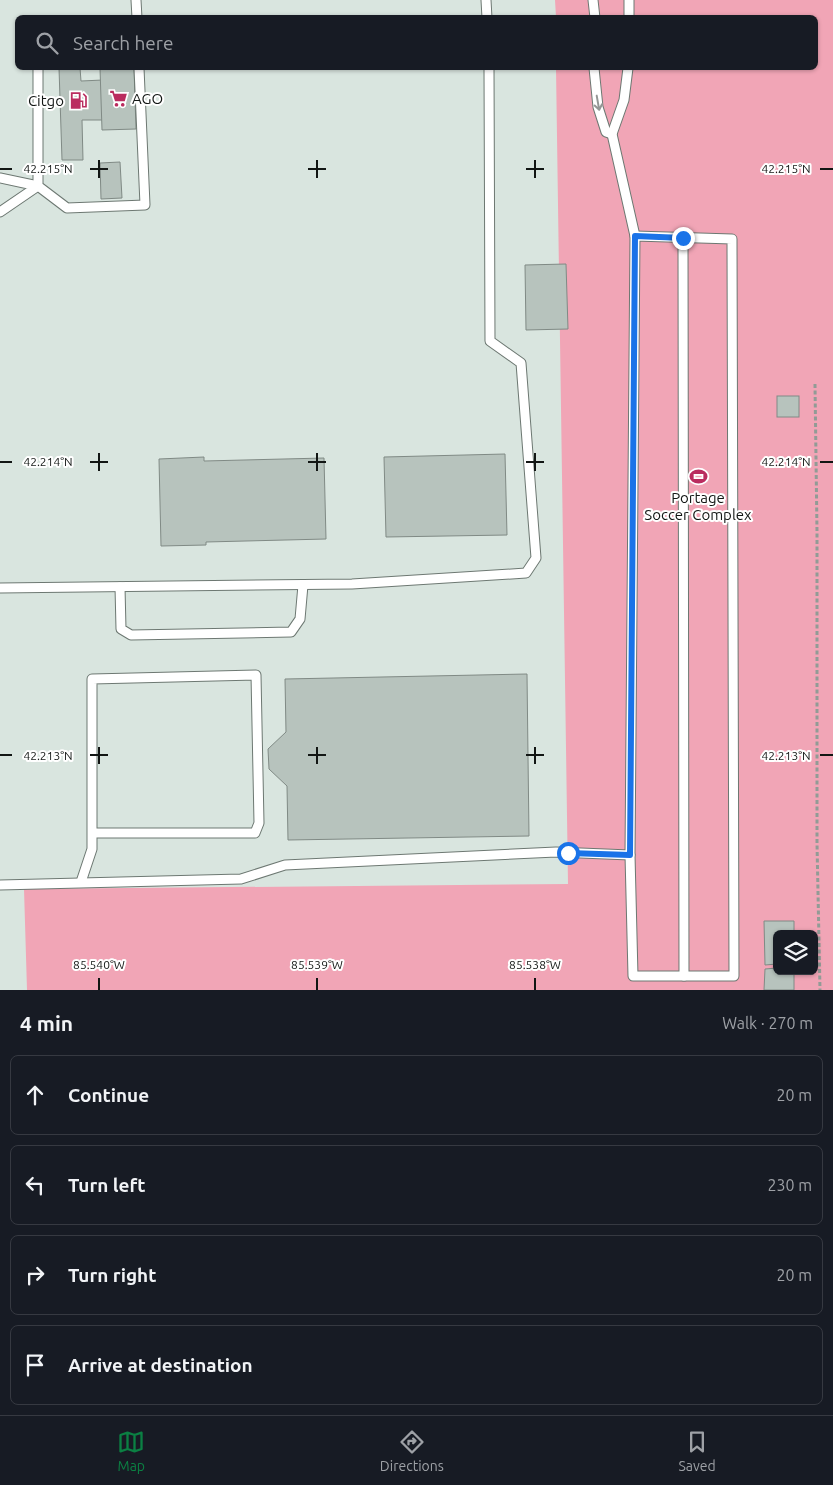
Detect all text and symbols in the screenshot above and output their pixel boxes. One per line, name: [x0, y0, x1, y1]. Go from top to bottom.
search box: [15, 15, 818, 70]
icon: search: [33, 29, 61, 57]
text: Search here: [73, 32, 173, 54]
supermarket icon: AGO: [108, 88, 128, 108]
fuel station icon: Citgo: [68, 90, 88, 110]
place label: AGO: [132, 90, 163, 107]
place label: Citgo: [28, 92, 64, 109]
one-way arrow: [593, 95, 603, 111]
text: 42.215°N: [23, 162, 73, 175]
text: 42.215°N: [761, 162, 811, 175]
route end: [672, 227, 695, 250]
text: 42.214°N: [23, 455, 73, 468]
text: 42.214°N: [761, 455, 811, 468]
sports icon: Portage Soccer Complex: [688, 466, 708, 486]
place label: Portage Soccer Complex: [644, 489, 752, 523]
text: 42.213°N: [23, 749, 73, 762]
text: 42.213°N: [761, 749, 811, 762]
route start: [557, 842, 580, 865]
map controls: [773, 930, 818, 975]
button: layers: [773, 930, 818, 975]
text: 85.540°W: [73, 958, 125, 971]
text: 85.539°W: [291, 958, 343, 971]
text: 85.538°W: [509, 958, 561, 971]
text: 4 min: [20, 1011, 73, 1035]
text: Walk · 270 m: [722, 1014, 813, 1032]
icon: ahead: [21, 1081, 49, 1109]
text: Continue: [68, 1084, 149, 1106]
text: 20 m: [776, 1086, 812, 1104]
icon: left: [21, 1171, 49, 1199]
text: Turn left: [68, 1174, 146, 1196]
text: 230 m: [767, 1176, 812, 1194]
icon: right: [21, 1261, 49, 1289]
text: Turn right: [68, 1264, 156, 1286]
text: 20 m: [776, 1266, 812, 1284]
icon: arrive: [21, 1351, 49, 1379]
text: Arrive at destination: [68, 1354, 253, 1376]
tab: Map: [117, 1428, 145, 1474]
tab: Directions: [380, 1428, 444, 1474]
tab: Saved: [678, 1428, 716, 1474]

